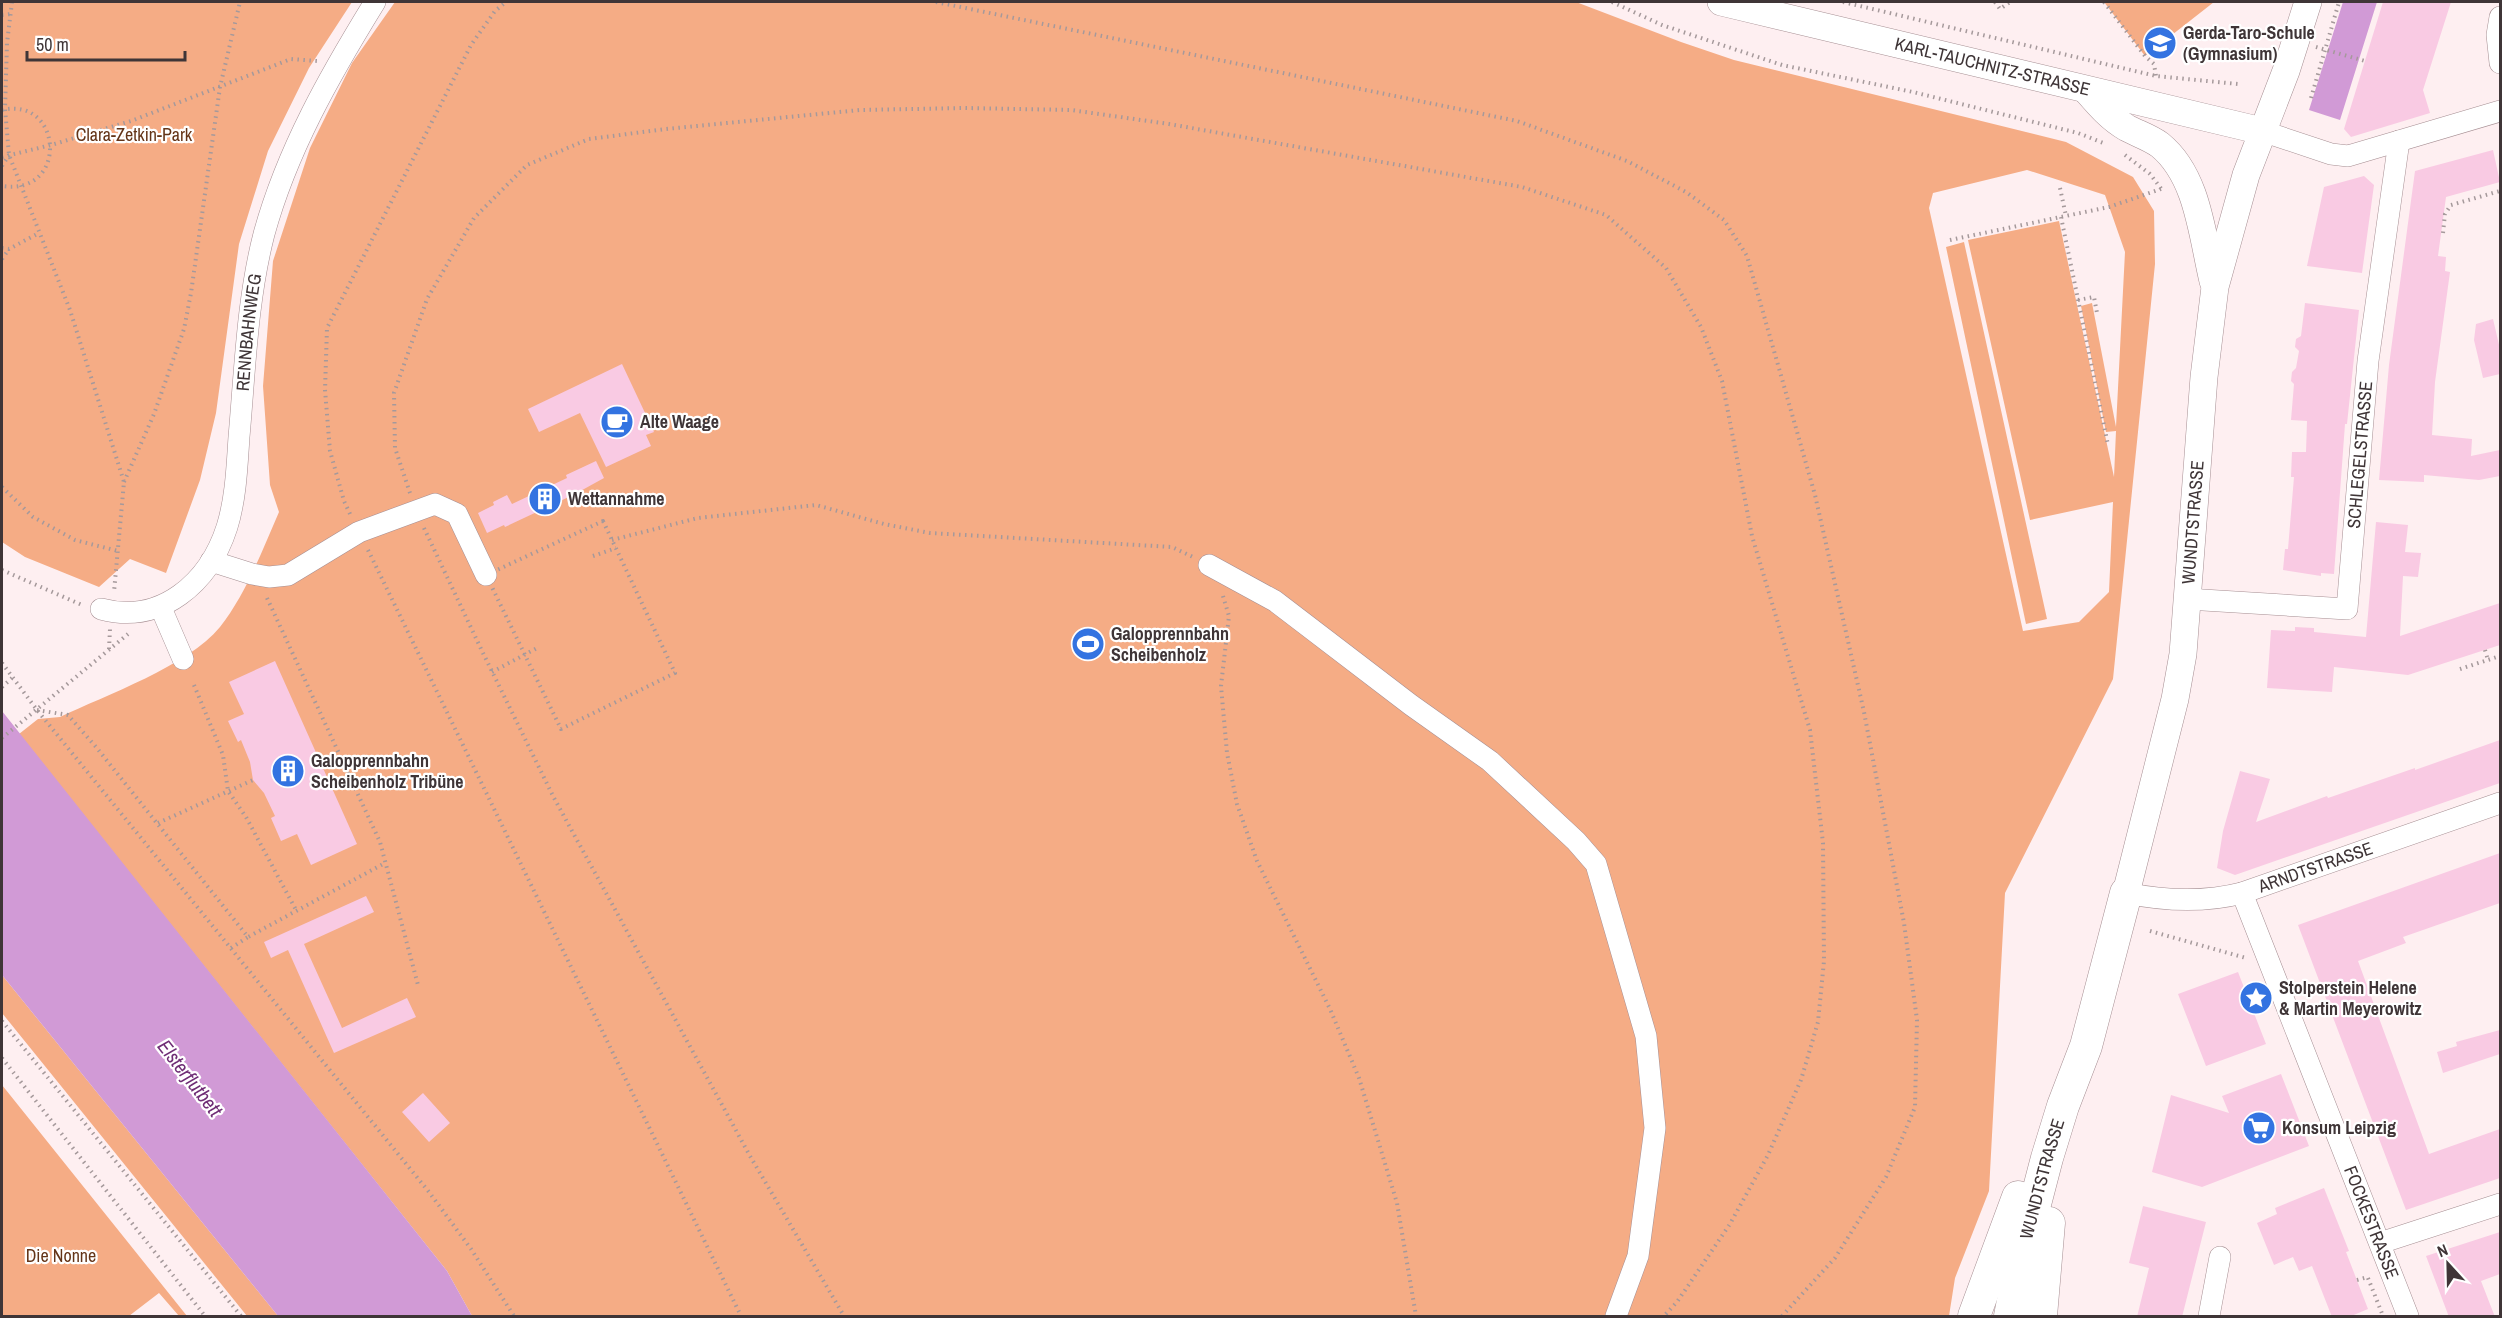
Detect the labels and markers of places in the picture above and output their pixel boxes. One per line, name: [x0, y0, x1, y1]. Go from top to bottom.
place label: Gerda-Taro-Schule (Gymnasium): [2183, 20, 2315, 66]
school or university icon: Gerda-Taro-Schule (Gymnasium): [2142, 25, 2178, 61]
cafe icon: Alte Waage: [599, 404, 635, 440]
place label: Alte Waage: [640, 409, 719, 434]
building icon: Wettannahme: [527, 481, 563, 517]
place label: Wettannahme: [568, 486, 665, 511]
place label: Galopprennbahn Scheibenholz: [1111, 621, 1229, 667]
sports icon: Galopprennbahn Scheibenholz: [1070, 626, 1106, 662]
place label: Galopprennbahn Scheibenholz Tribüne: [311, 748, 464, 794]
building icon: Galopprennbahn Scheibenholz Tribüne: [270, 753, 306, 789]
place label: Stolperstein Helene & Martin Meyerowitz: [2279, 975, 2422, 1021]
place icon: Stolperstein Helene & Martin Meyerowitz: [2238, 980, 2274, 1016]
supermarket icon: Konsum Leipzig: [2241, 1110, 2277, 1146]
place label: Konsum Leipzig: [2282, 1115, 2396, 1140]

